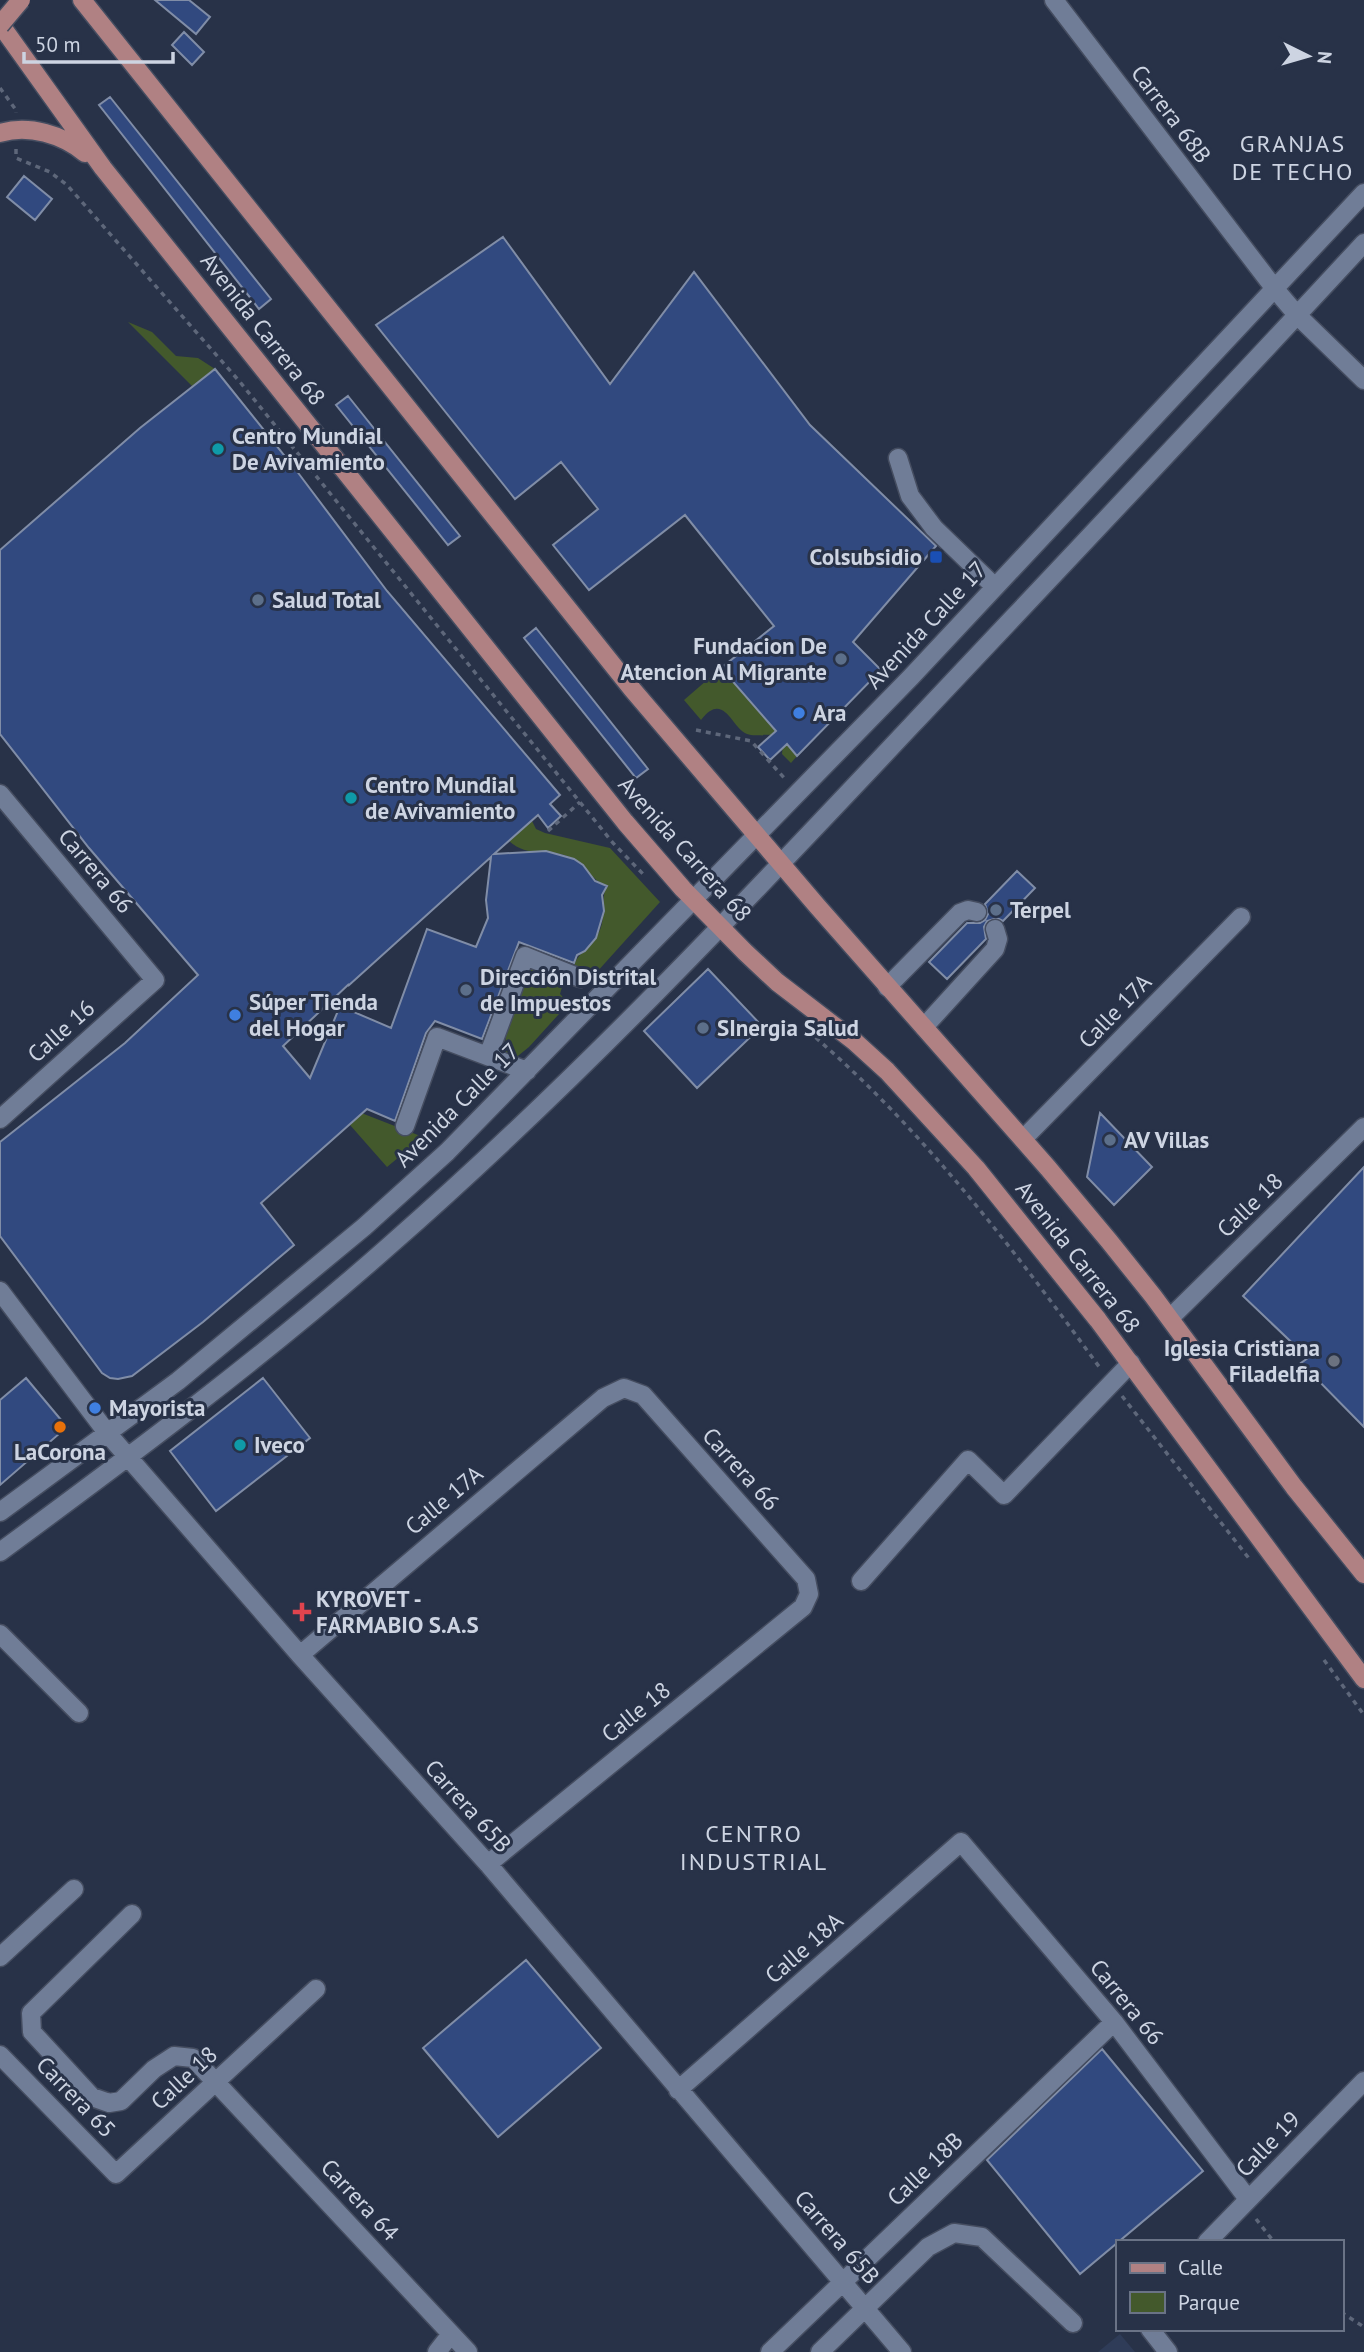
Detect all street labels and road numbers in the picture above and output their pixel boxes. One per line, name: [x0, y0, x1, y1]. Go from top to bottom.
street label: Carrera 68B: [1125, 59, 1218, 168]
street label: Avenida Carrera 68: [195, 247, 332, 411]
street label: Avenida Calle 17: [859, 555, 992, 695]
street label: Avenida Carrera 68: [612, 770, 758, 927]
street label: Carrera 66: [53, 822, 140, 919]
street label: Calle 17A: [1072, 967, 1158, 1054]
street label: Calle 16: [21, 993, 100, 1068]
street label: Avenida Calle 17: [388, 1036, 525, 1173]
street label: Calle 18: [1211, 1166, 1289, 1243]
street label: Avenida Carrera 68: [1010, 1175, 1147, 1339]
street label: Carrera 66: [696, 1421, 786, 1516]
street label: Calle 17A: [399, 1458, 489, 1540]
street label: Calle 18: [595, 1675, 676, 1748]
street label: Carrera 65B: [419, 1753, 518, 1858]
street label: Calle 18A: [759, 1906, 849, 1989]
street label: Carrera 66: [1084, 1953, 1171, 2050]
street label: Calle 18: [144, 2040, 223, 2116]
street label: Carrera 65: [31, 2050, 122, 2143]
street label: Calle 19: [1229, 2105, 1306, 2183]
street label: Calle 18B: [881, 2126, 969, 2212]
street label: Carrera 64: [315, 2152, 406, 2247]
street label: Carrera 65B: [789, 2184, 886, 2290]

